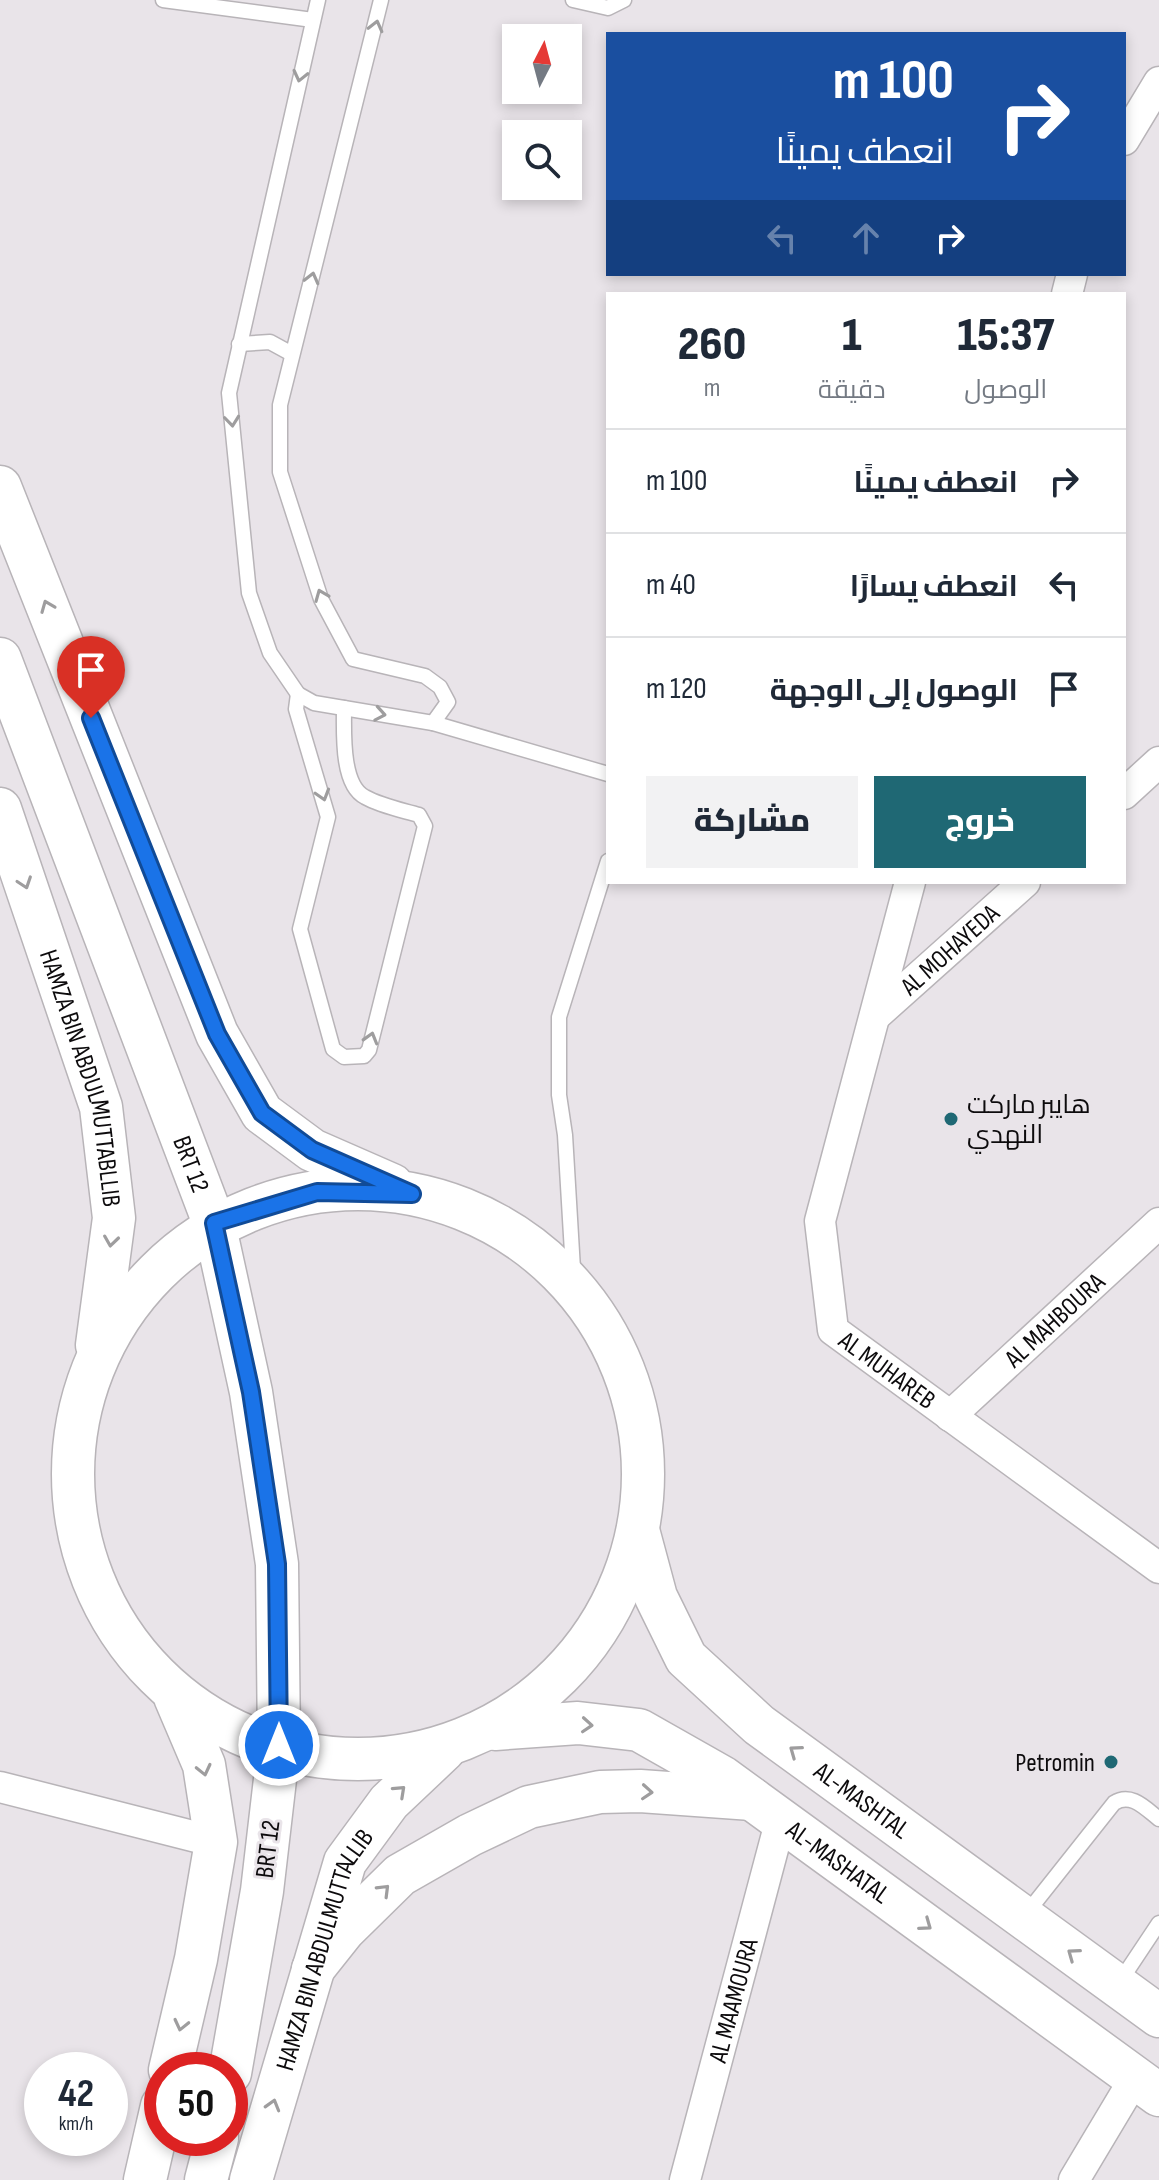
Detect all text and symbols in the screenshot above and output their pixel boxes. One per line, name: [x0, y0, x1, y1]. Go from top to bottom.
one-way arrow: [366, 20, 383, 34]
north arrow: [502, 24, 582, 104]
map controls: [502, 24, 582, 200]
text: 100 m: [833, 48, 954, 115]
icon: right: [982, 64, 1086, 168]
one-way arrow: [292, 69, 309, 82]
button: search: [502, 120, 582, 200]
text: انعطف يمينًا: [775, 131, 954, 174]
icon: left: [760, 216, 804, 260]
icon: ahead: [844, 216, 888, 260]
icon: right: [928, 216, 972, 260]
one-way arrow: [302, 272, 319, 285]
text: 1: [842, 307, 862, 364]
text: 15:37: [957, 307, 1054, 364]
text: 260: [678, 316, 746, 373]
text: m: [704, 373, 720, 404]
text: دقيقة: [818, 375, 886, 406]
text: الوصول: [964, 375, 1047, 406]
one-way arrow: [223, 415, 240, 428]
icon: right: [1042, 459, 1086, 503]
text: 100 m: [646, 463, 707, 499]
text: انعطف يمينًا: [853, 465, 1018, 501]
icon: left: [1042, 563, 1086, 607]
text: 40 m: [646, 567, 696, 603]
text: انعطف يسارًا: [850, 569, 1018, 605]
one-way arrow: [314, 589, 331, 603]
one-way arrow: [40, 600, 57, 614]
pin: [57, 636, 125, 718]
icon: arrive: [69, 648, 113, 692]
icon: arrive: [1042, 667, 1086, 711]
text: 120 m: [646, 671, 707, 707]
text: الوصول إلى الوجهة: [770, 673, 1018, 709]
one-way arrow: [374, 705, 387, 722]
button: مشاركة: [646, 776, 858, 868]
button: خروج: [874, 776, 1086, 868]
one-way arrow: [314, 788, 330, 802]
one-way arrow: [16, 875, 32, 889]
street label: AL MOHAYEDA: [894, 898, 1007, 1003]
street label: HAMZA BIN ABDULMUTTABLLIB: [32, 946, 127, 1208]
one-way arrow: [362, 1032, 378, 1046]
place label: هايبر ماركت النهدي: [967, 1090, 1091, 1154]
marker: هايبر ماركت النهدي: [942, 1110, 960, 1128]
street label: BRT 12: [165, 1132, 215, 1197]
one-way arrow: [103, 1234, 120, 1248]
street label: AL MAHBOURA: [998, 1266, 1112, 1375]
street label: AL MUHAREB: [831, 1325, 941, 1417]
position arrow: [237, 1703, 321, 1787]
one-way arrow: [581, 1716, 594, 1733]
one-way arrow: [790, 1746, 804, 1761]
place label: Petromin: [1015, 1748, 1095, 1779]
marker: Petromin: [1102, 1753, 1120, 1771]
street label: AL-MASHTAL: [807, 1756, 915, 1846]
one-way arrow: [194, 1762, 211, 1776]
one-way arrow: [641, 1783, 654, 1800]
one-way arrow: [391, 1785, 405, 1800]
street label: AL-MASHATAL: [779, 1814, 896, 1911]
street label: BRT 12: [250, 1819, 287, 1880]
street label: HAMZA BIN ABDULMUTTALLIB: [270, 1824, 381, 2074]
one-way arrow: [375, 1885, 389, 1900]
one-way arrow: [917, 1916, 932, 1930]
street label: AL MAAMOURA: [703, 1934, 766, 2067]
one-way arrow: [1068, 1949, 1082, 1964]
one-way arrow: [173, 2018, 190, 2031]
speed limit sign: 50: [144, 2052, 248, 2156]
text: 42: [58, 2070, 94, 2118]
one-way arrow: [264, 2099, 280, 2113]
text: km/h: [59, 2112, 93, 2136]

